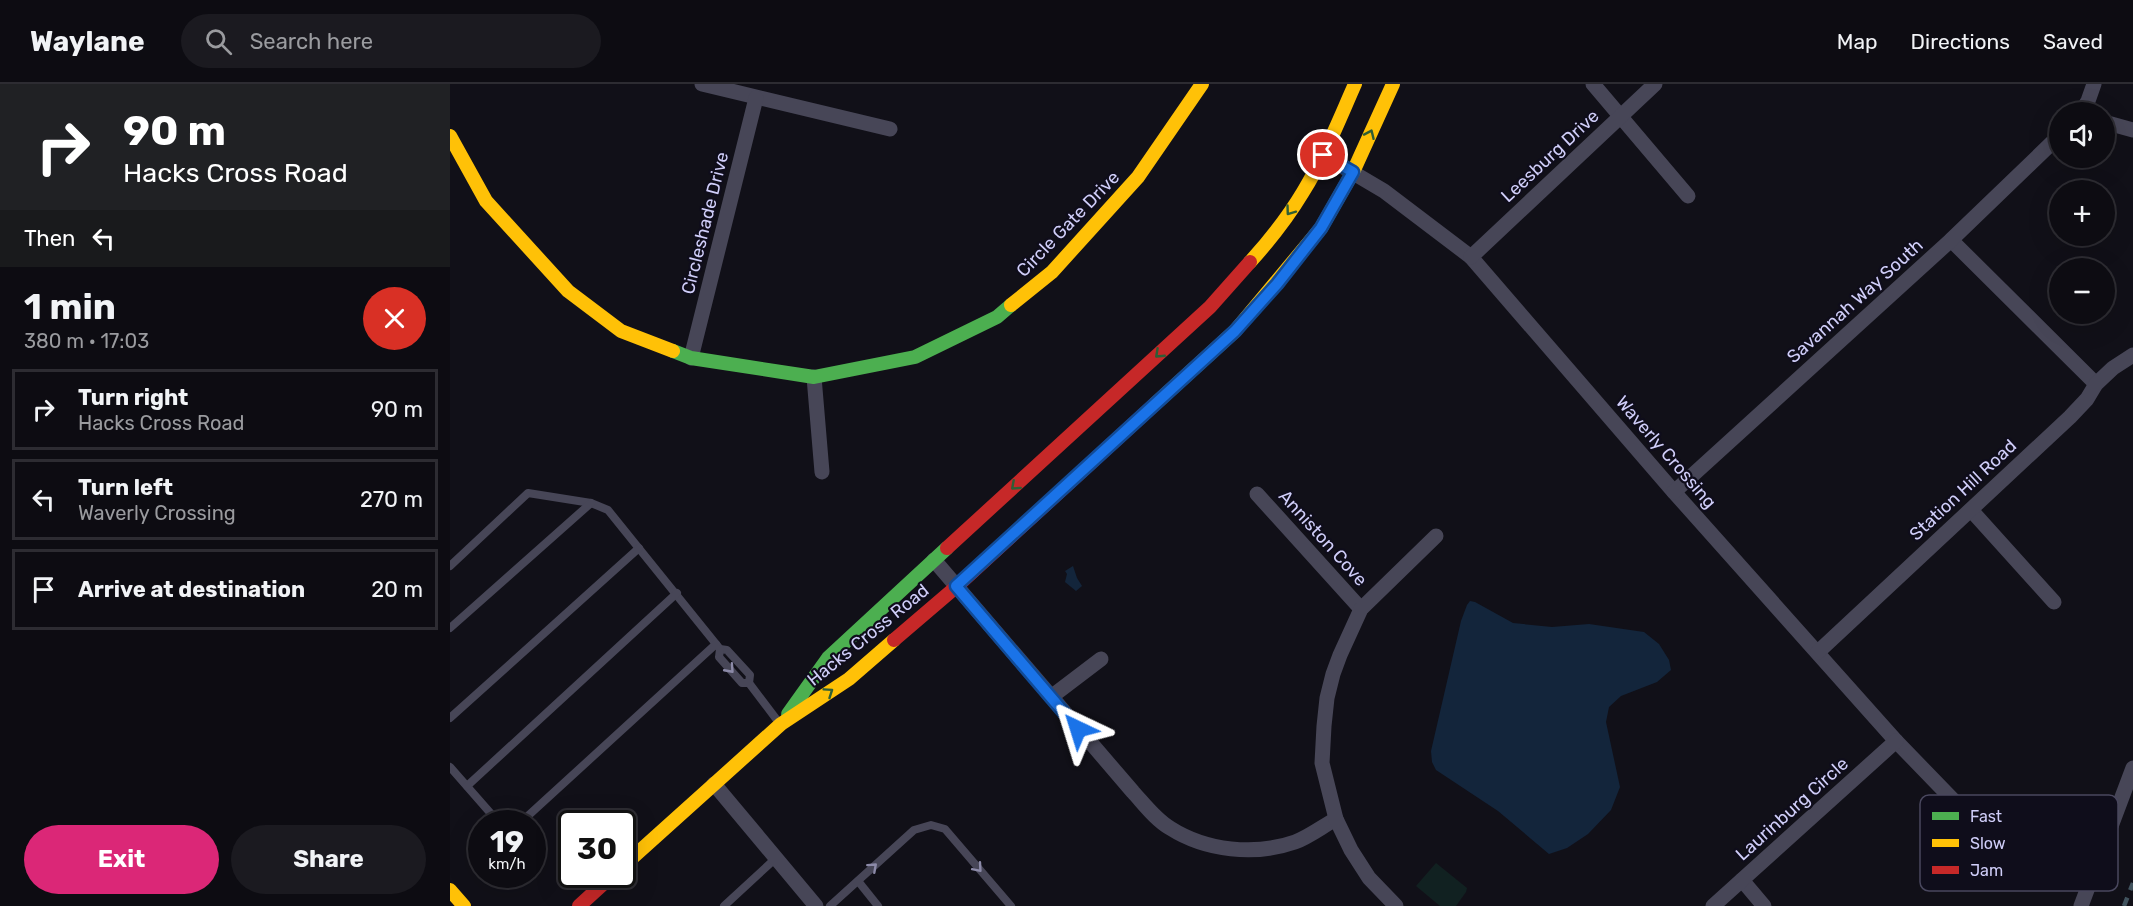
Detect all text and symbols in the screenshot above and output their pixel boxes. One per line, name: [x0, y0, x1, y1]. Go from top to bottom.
search box: [181, 14, 601, 68]
text: Waylane: [30, 25, 145, 58]
icon: search: [202, 25, 235, 58]
text: Search here: [250, 28, 373, 55]
text: Map: [1837, 29, 1878, 54]
text: Directions: [1911, 29, 2010, 54]
text: Saved: [2043, 29, 2103, 54]
map controls: [2049, 102, 2115, 324]
button: sound: [2049, 102, 2115, 168]
street label: Leesburg Drive: [1496, 105, 1604, 207]
text: 90 m: [123, 106, 226, 156]
icon: right: [24, 108, 102, 186]
pin: [1297, 129, 1348, 180]
one-way arrow: [1363, 130, 1375, 141]
icon: arrive: [1306, 138, 1339, 171]
street label: Circleshade Drive: [677, 150, 733, 296]
text: Hacks Cross Road: [123, 157, 348, 189]
street label: Circle Gate Drive: [1012, 166, 1124, 282]
button: +: [2049, 180, 2115, 246]
one-way arrow: [1286, 204, 1297, 215]
icon: left: [87, 222, 120, 255]
text: Then: [24, 225, 75, 252]
street label: Savannah Way South: [1782, 234, 1928, 368]
button: −: [2049, 258, 2115, 324]
text: 1 min: [24, 285, 116, 328]
button: close: [363, 287, 426, 350]
text: 380 m · 17:03: [24, 329, 149, 353]
one-way arrow: [1155, 347, 1166, 358]
text: Turn right: [78, 384, 188, 411]
street label: Waverly Crossing: [1611, 391, 1721, 513]
icon: right: [27, 393, 60, 426]
text: 90 m: [371, 396, 423, 423]
text: Hacks Cross Road: [78, 411, 245, 435]
street label: Station Hill Road: [1905, 435, 2021, 545]
text: Turn left: [78, 474, 173, 501]
one-way arrow: [1011, 479, 1022, 490]
icon: left: [27, 483, 60, 516]
street label: Anniston Cove: [1274, 485, 1372, 591]
text: 270 m: [360, 486, 423, 513]
text: Waverly Crossing: [78, 501, 236, 525]
icon: arrive: [27, 573, 60, 606]
text: Arrive at destination: [78, 576, 305, 603]
text: 20 m: [371, 576, 423, 603]
street label: Hacks Cross Road: [803, 579, 933, 691]
one-way arrow: [723, 662, 734, 673]
one-way arrow: [823, 688, 834, 699]
position arrow: [1046, 697, 1110, 761]
street label: Laurinburg Circle: [1731, 753, 1853, 865]
legend: [1920, 795, 2118, 891]
text: Fast: [1970, 807, 2002, 826]
speed limit sign: 30: [558, 810, 636, 888]
text: 19: [490, 824, 524, 860]
button: Exit: [24, 825, 219, 894]
button: Share: [231, 825, 426, 894]
text: Slow: [1970, 834, 2006, 853]
text: km/h: [488, 855, 526, 873]
one-way arrow: [971, 861, 982, 872]
text: Jam: [1970, 861, 2003, 880]
one-way arrow: [866, 863, 877, 874]

